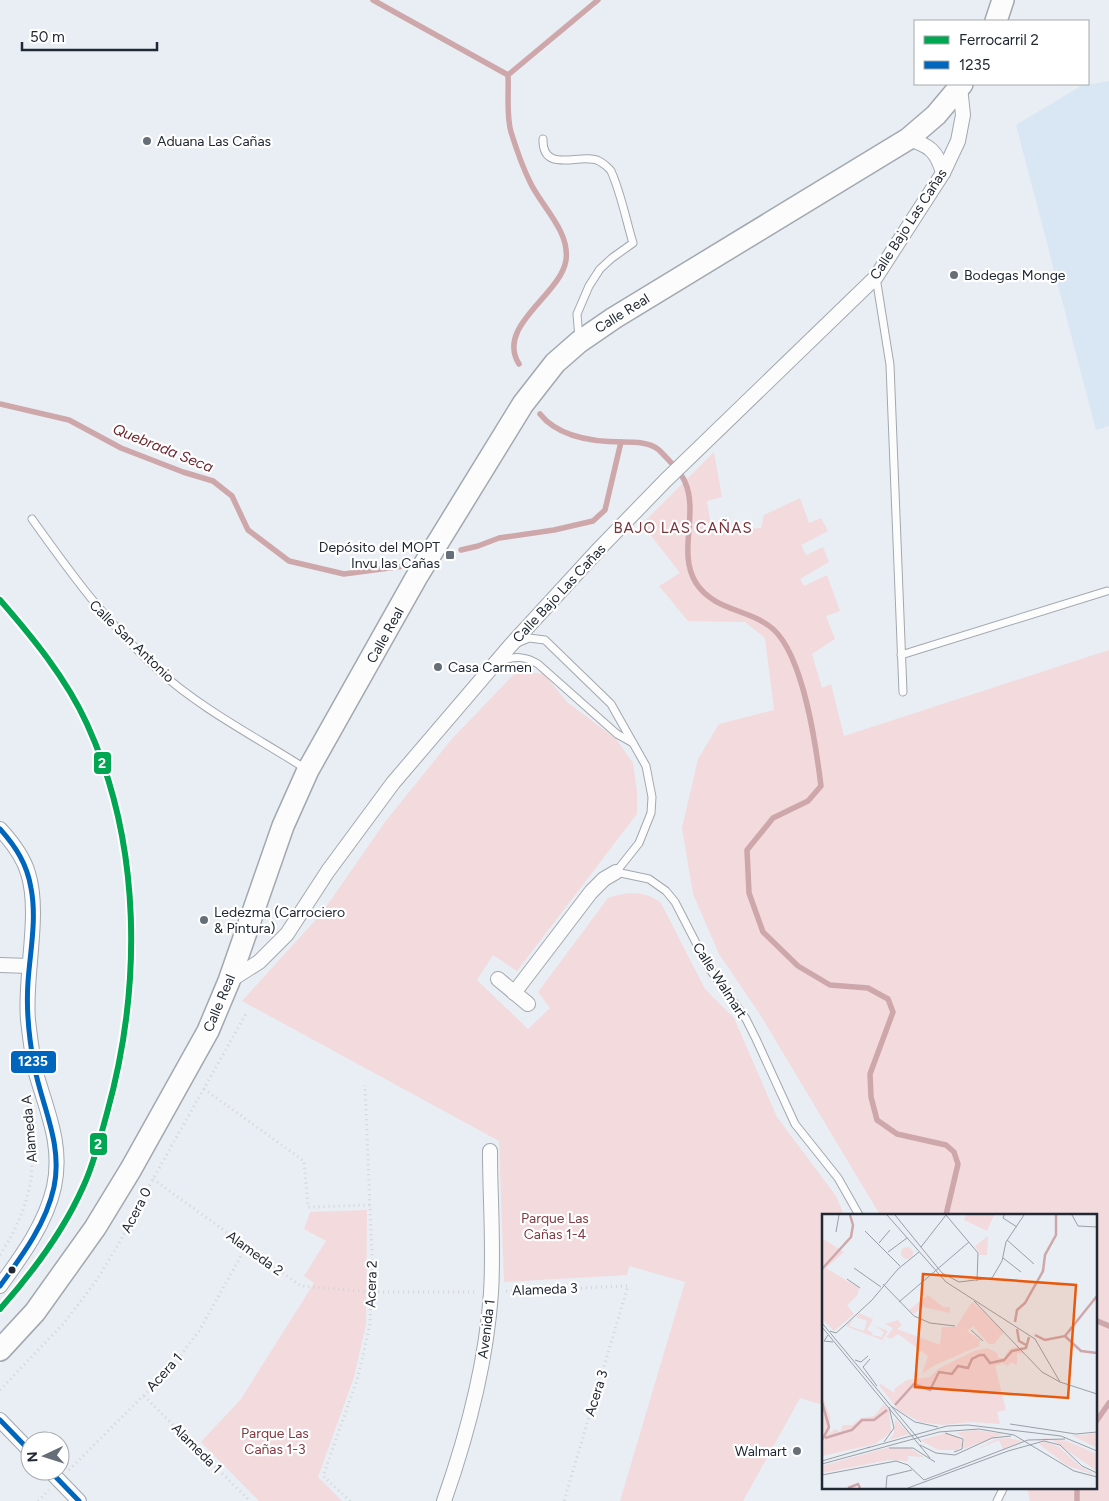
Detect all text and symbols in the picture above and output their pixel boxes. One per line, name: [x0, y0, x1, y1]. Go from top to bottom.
scale bar: [22, 20, 158, 52]
legend: [914, 20, 1089, 85]
text: 50 m: [30, 28, 65, 46]
text: Ferrocarril 2: [959, 31, 1039, 49]
text: 1235: [959, 56, 990, 74]
place label: Aduana Las Cañas: [157, 133, 271, 150]
marker: Aduana Las Cañas: [141, 135, 153, 147]
street label: Calle Bajo Las Cañas: [866, 166, 951, 283]
place label: Bodegas Monge: [964, 267, 1066, 284]
marker: Bodegas Monge: [948, 269, 960, 281]
street label: Calle Real: [592, 290, 653, 337]
water label: Quebrada Seca: [110, 420, 216, 476]
district label: BAJO LAS CAÑAS: [613, 519, 753, 537]
place label: Depósito del MOPT Invu las Cañas: [319, 539, 440, 572]
street label: Calle Bajo Las Cañas: [509, 540, 609, 646]
marker: Depósito del MOPT Invu las Cañas: [444, 549, 456, 561]
street label: Calle San Antonio: [86, 597, 178, 686]
street label: Calle Real: [363, 604, 408, 666]
place label: Casa Carmen: [448, 659, 532, 676]
marker: Casa Carmen: [432, 661, 444, 673]
line badge: 2: [93, 751, 112, 775]
text: 2: [98, 755, 106, 772]
place label: Ledezma (Carrociero & Pintura): [214, 904, 345, 937]
marker: Ledezma (Carrociero & Pintura): [198, 914, 210, 926]
street label: Calle Walmart: [689, 939, 750, 1021]
street label: Calle Real: [200, 972, 239, 1035]
line badge: 1235: [10, 1050, 57, 1074]
text: 1235: [18, 1053, 48, 1070]
street label: Alameda A: [18, 1094, 41, 1163]
line badge: 2: [89, 1132, 108, 1156]
text: 2: [94, 1136, 102, 1153]
street label: Acera 0: [118, 1185, 155, 1236]
park label: Parque Las Cañas 1-4: [521, 1210, 589, 1243]
inset map: [822, 1214, 1096, 1488]
street label: Alameda 2: [223, 1227, 286, 1280]
street label: Acera 2: [362, 1260, 381, 1308]
unlabelled marker: [7, 1265, 17, 1275]
street label: Alameda 3: [512, 1280, 578, 1299]
street label: Avenida 1: [474, 1298, 499, 1360]
street label: Acera 1: [143, 1350, 186, 1395]
street label: Acera 3: [581, 1368, 612, 1418]
street label: Alameda 1: [168, 1420, 225, 1477]
park label: Parque Las Cañas 1-3: [241, 1425, 309, 1458]
north arrow: [20, 1431, 70, 1481]
place label: Walmart: [735, 1443, 787, 1460]
marker: Walmart: [791, 1445, 803, 1457]
text: N: [24, 1451, 41, 1463]

